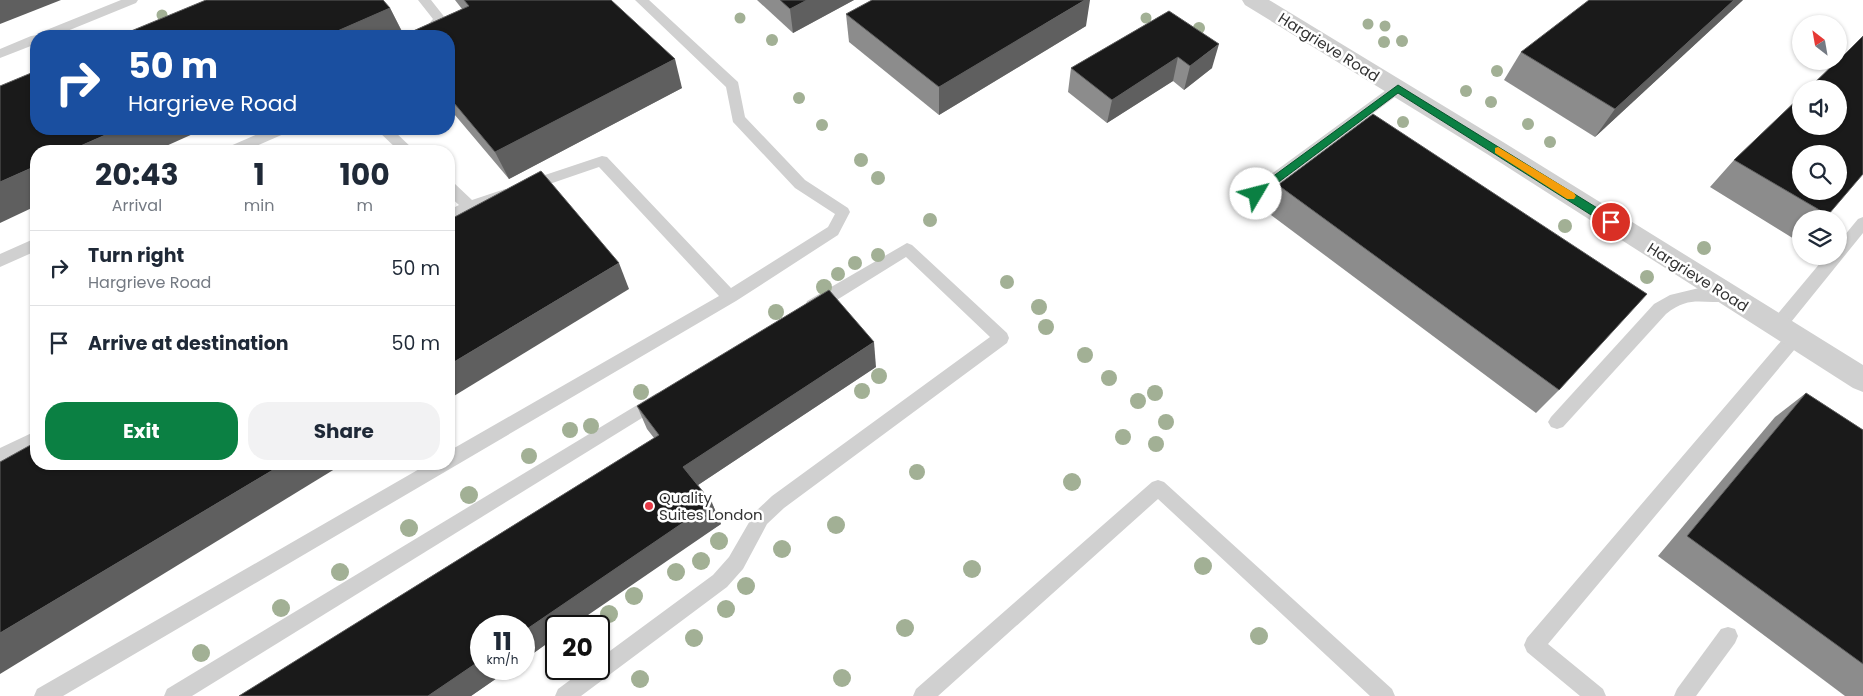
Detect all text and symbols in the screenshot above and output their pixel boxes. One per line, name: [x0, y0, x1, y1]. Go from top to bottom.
street label: Hargrieve Road: [1274, 7, 1384, 87]
north arrow: [1792, 15, 1848, 70]
map controls: [1792, 15, 1847, 265]
text: 50 m: [128, 41, 218, 90]
icon: right: [45, 50, 110, 115]
button: sound: [1792, 80, 1847, 135]
text: Hargrieve Road: [128, 88, 298, 119]
button: search: [1792, 145, 1847, 200]
text: 20:43: [95, 153, 179, 196]
text: 1: [253, 153, 265, 196]
text: 100: [340, 153, 390, 196]
position arrow: [1229, 167, 1281, 219]
text: Arrival: [112, 194, 162, 217]
text: min: [244, 194, 274, 217]
text: m: [356, 194, 373, 217]
pin: [1590, 201, 1632, 243]
icon: arrive: [1597, 208, 1625, 236]
button: layers: [1792, 210, 1847, 265]
street label: Hargrieve Road: [1643, 237, 1753, 317]
text: Turn right: [88, 242, 184, 269]
icon: right: [45, 254, 73, 282]
text: 50 m: [391, 255, 440, 282]
text: Hargrieve Road: [88, 271, 211, 294]
icon: arrive: [45, 329, 73, 357]
text: Arrive at destination: [88, 330, 289, 357]
text: 50 m: [391, 330, 440, 357]
button: Exit: [45, 402, 238, 460]
button: Share: [248, 402, 440, 460]
place label: Quality Suites London: [659, 487, 763, 525]
marker: Quality Suites London: [643, 500, 655, 512]
speed limit sign: 20: [545, 615, 610, 680]
text: 11: [493, 624, 512, 659]
text: km/h: [487, 651, 518, 668]

